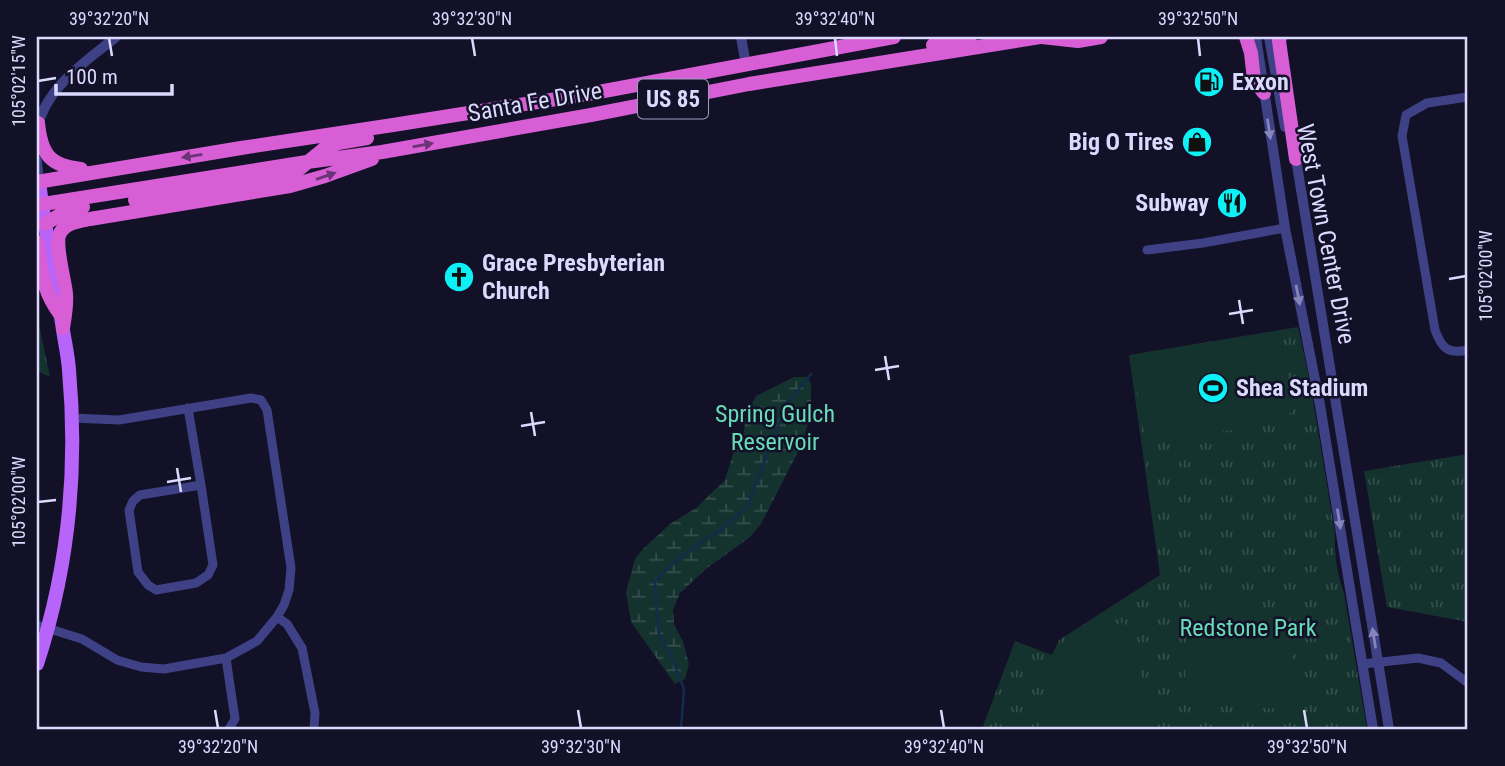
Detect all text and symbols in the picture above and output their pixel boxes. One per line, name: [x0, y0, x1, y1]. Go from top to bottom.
text: 39°32'20"N: [69, 8, 149, 29]
text: 39°32'30"N: [432, 8, 512, 29]
text: 39°32'40"N: [795, 8, 875, 29]
text: 39°32'50"N: [1158, 8, 1238, 29]
text: 105°02'15"W: [8, 35, 29, 127]
scale bar: [56, 52, 172, 96]
text: 100 m: [66, 65, 118, 89]
fuel station icon: Exxon: [1192, 65, 1226, 99]
place label: Exxon: [1232, 68, 1289, 96]
street label: Santa Fe Drive: [466, 76, 604, 128]
road number: US 85: [638, 80, 708, 118]
one-way arrow: [1264, 118, 1275, 140]
street label: West Town Center Drive: [1291, 121, 1361, 347]
shop icon: Big O Tires: [1180, 125, 1214, 159]
place label: Big O Tires: [1068, 128, 1174, 156]
one-way arrow: [412, 139, 434, 150]
one-way arrow: [181, 151, 203, 162]
one-way arrow: [315, 170, 336, 181]
restaurant icon: Subway: [1215, 186, 1249, 220]
place label: Subway: [1135, 189, 1209, 217]
text: 105°02'00"W: [1475, 230, 1496, 322]
place label: Grace Presbyterian Church: [482, 249, 665, 305]
church icon: Grace Presbyterian Church: [442, 260, 476, 294]
one-way arrow: [1293, 284, 1304, 306]
sports icon: Shea Stadium: [1196, 371, 1230, 405]
place label: Shea Stadium: [1236, 374, 1368, 402]
park label: Spring Gulch Reservoir: [715, 400, 835, 456]
text: 105°02'00"W: [8, 456, 29, 548]
one-way arrow: [1334, 508, 1345, 530]
park label: Redstone Park: [1180, 614, 1317, 642]
one-way arrow: [1368, 627, 1379, 649]
text: 39°32'20"N: [178, 736, 258, 757]
text: 39°32'30"N: [541, 736, 621, 757]
text: 39°32'40"N: [904, 736, 984, 757]
text: 39°32'50"N: [1267, 736, 1347, 757]

